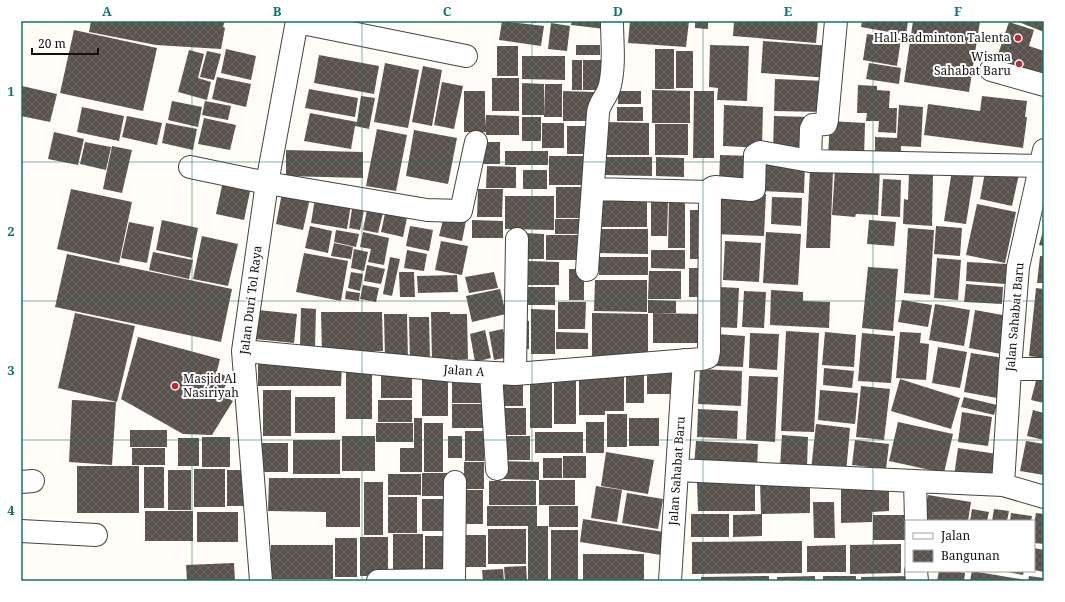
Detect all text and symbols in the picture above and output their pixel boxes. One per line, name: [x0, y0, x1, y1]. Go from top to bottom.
text: A: [102, 2, 112, 20]
text: B: [273, 2, 282, 20]
text: C: [443, 2, 452, 20]
text: D: [613, 2, 623, 20]
text: E: [784, 2, 793, 20]
text: F: [954, 2, 962, 20]
place label: Hall Badminton Talenta: [874, 29, 1010, 46]
scale bar: [32, 30, 98, 56]
marker: Hall Badminton Talenta: [1013, 33, 1023, 43]
text: 20 m: [38, 35, 66, 52]
place label: Wisma Sahabat Baru: [934, 48, 1011, 79]
marker: Wisma Sahabat Baru: [1014, 59, 1024, 69]
text: 1: [7, 82, 15, 100]
text: 2: [7, 222, 15, 240]
street label: Jalan Duri Tol Raya: [235, 244, 266, 356]
street label: Jalan Sahabat Baru: [1001, 261, 1028, 373]
text: 3: [7, 361, 15, 379]
street label: Jalan A: [442, 361, 486, 380]
place label: Masjid Al Nasiriyah: [183, 370, 239, 401]
marker: Masjid Al Nasiriyah: [170, 381, 180, 391]
street label: Jalan Sahabat Baru: [664, 415, 689, 527]
text: 4: [7, 501, 15, 519]
legend: [905, 520, 1035, 572]
text: Jalan: [940, 527, 971, 544]
text: Bangunan: [941, 547, 1000, 564]

